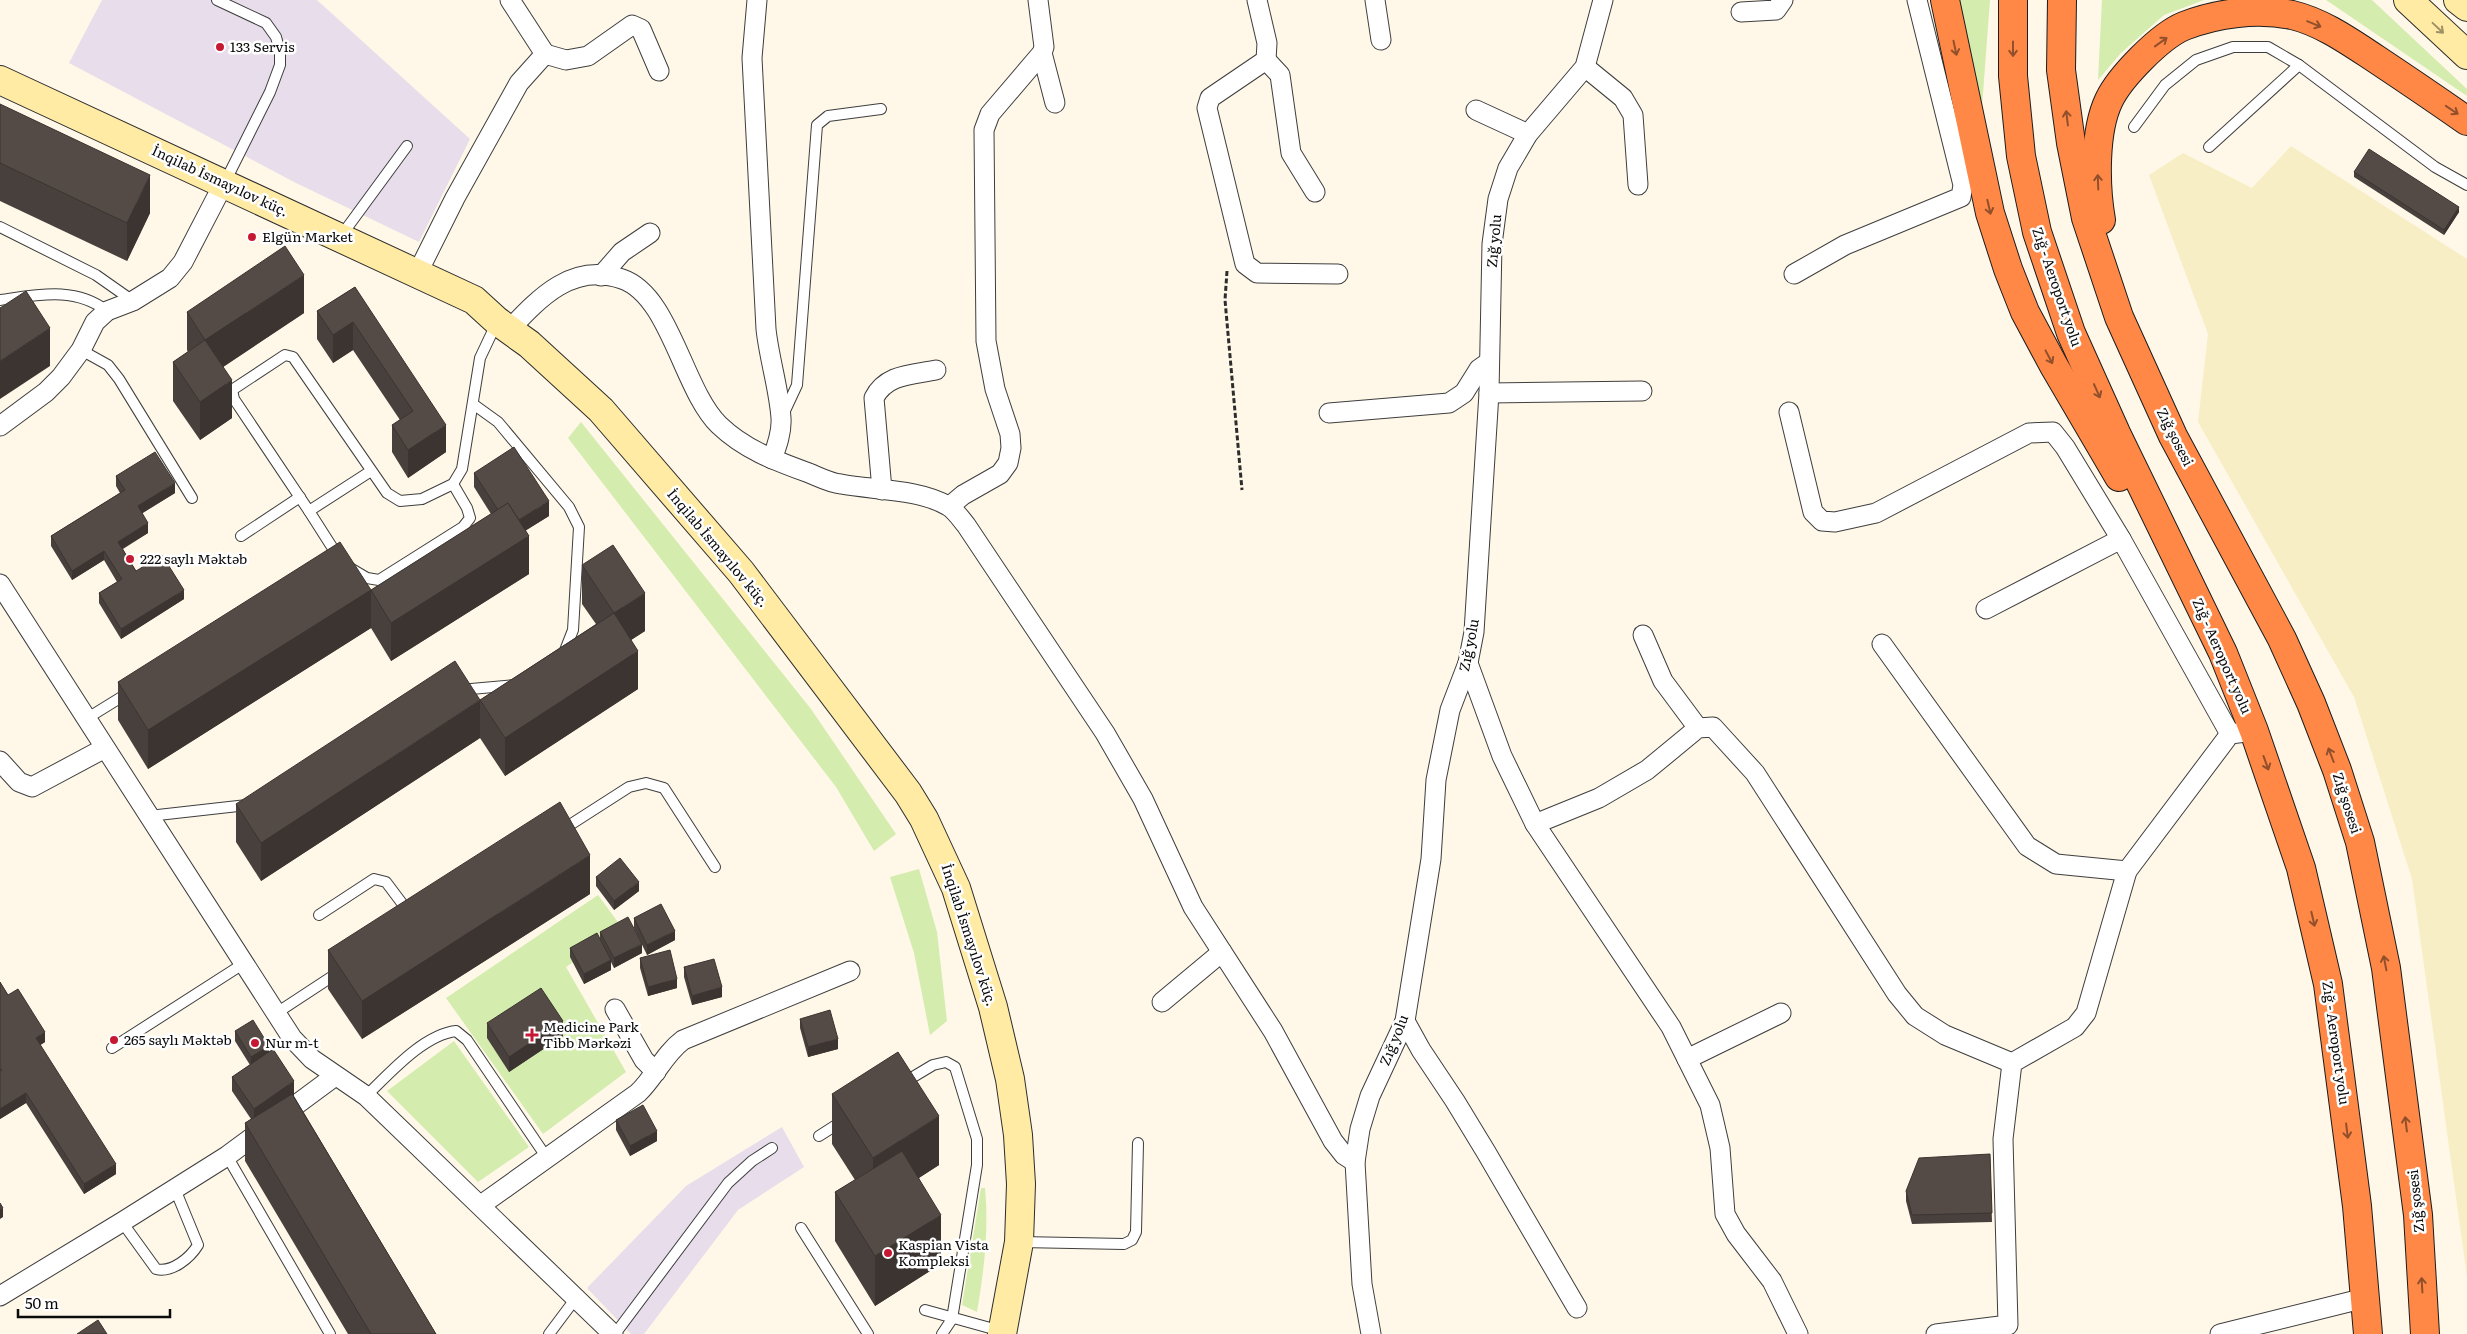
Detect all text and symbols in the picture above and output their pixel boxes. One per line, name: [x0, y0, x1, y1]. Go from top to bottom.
one-way arrow: [2306, 20, 2321, 30]
one-way arrow: [2431, 22, 2444, 34]
place label: 133 Servis: [230, 36, 295, 56]
one-way arrow: [2154, 37, 2167, 48]
one-way arrow: [1951, 39, 1960, 55]
one-way arrow: [2008, 40, 2018, 56]
marker: 133 Servis: [214, 41, 226, 53]
one-way arrow: [2444, 105, 2458, 115]
one-way arrow: [2062, 110, 2072, 126]
street label: İnqilab İsmayılov küç.: [149, 140, 292, 221]
one-way arrow: [2094, 175, 2103, 191]
one-way arrow: [1985, 198, 1994, 214]
street label: Zığ yolu: [1481, 213, 1505, 268]
street label: Zığ - Aeroport yolu: [2028, 224, 2088, 349]
place label: Elgün Market: [262, 226, 353, 246]
marker: Elgün Market: [246, 231, 258, 243]
one-way arrow: [2045, 349, 2054, 364]
one-way arrow: [2092, 383, 2102, 398]
street label: Zığ şosesi: [2153, 404, 2199, 470]
street label: İnqilab İsmayılov küç.: [663, 484, 774, 611]
place label: 222 saylı Məktəb: [140, 548, 247, 568]
marker: 222 saylı Məktəb: [124, 553, 136, 565]
street label: Zığ - Aeroport yolu: [2188, 594, 2258, 717]
street label: Zığ yolu: [1453, 617, 1483, 673]
one-way arrow: [2326, 748, 2335, 763]
one-way arrow: [2262, 755, 2271, 770]
street label: Zığ şosesi: [2329, 770, 2367, 836]
street label: İnqilab İsmayılov küç.: [937, 861, 1002, 1009]
one-way arrow: [2309, 910, 2318, 926]
one-way arrow: [2380, 955, 2389, 971]
street label: Zığ - Aeroport yolu: [2318, 980, 2356, 1106]
street label: Zığ yolu: [1374, 1011, 1412, 1068]
place label: Medicine Park Tibb Mərkəzi: [543, 1016, 639, 1052]
marker: Medicine Park Tibb Mərkəzi: [525, 1028, 539, 1042]
place label: 265 saylı Məktəb: [124, 1029, 232, 1049]
place label: Nur m-t: [265, 1032, 319, 1052]
marker: 265 saylı Məktəb: [108, 1034, 120, 1046]
marker: Nur m-t: [249, 1037, 261, 1049]
one-way arrow: [2401, 1116, 2411, 1132]
one-way arrow: [2343, 1122, 2353, 1138]
street label: Zığ şosesi: [2402, 1168, 2428, 1234]
place label: Kaspian Vista Kompleksi: [898, 1234, 989, 1270]
marker: Kaspian Vista Kompleksi: [882, 1247, 894, 1259]
one-way arrow: [2418, 1278, 2427, 1294]
scale bar: [18, 1286, 170, 1318]
text: 50 m: [25, 1291, 59, 1314]

